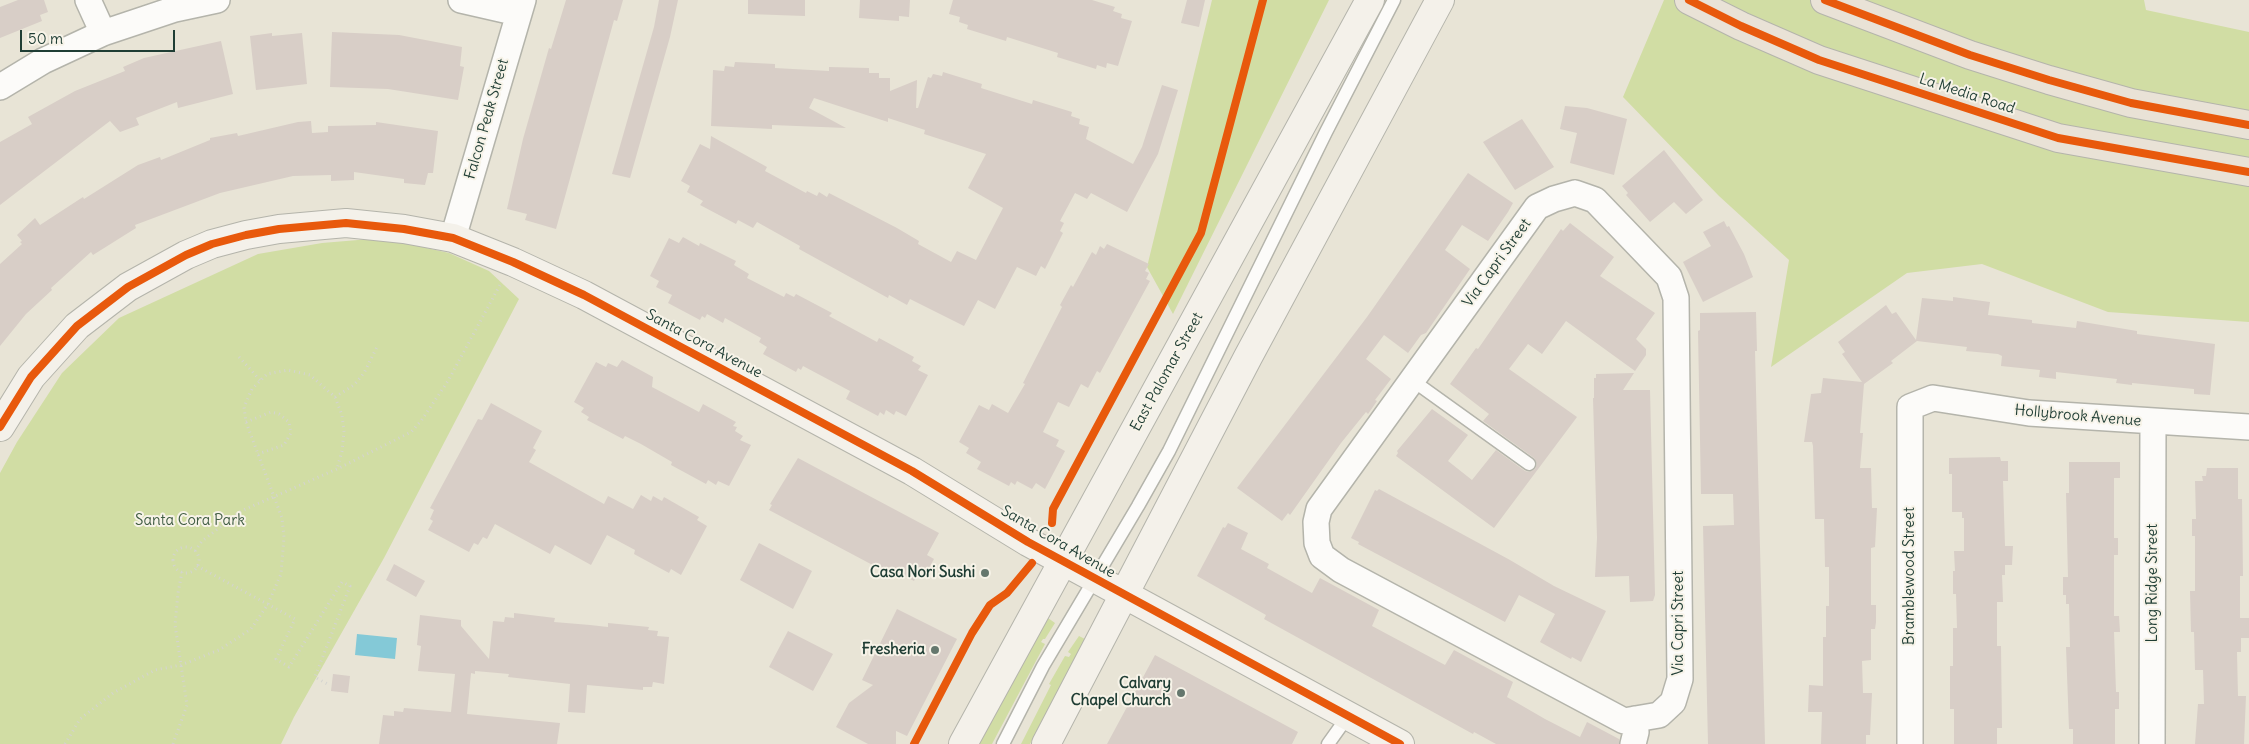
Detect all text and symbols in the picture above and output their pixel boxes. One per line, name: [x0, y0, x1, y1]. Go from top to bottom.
scale bar: [22, 20, 178, 52]
text: 50 m: [28, 29, 63, 48]
street label: Falcon Peak Street: [461, 57, 513, 181]
street label: La Media Road: [1917, 70, 2017, 118]
street label: Via Capri Street: [1459, 215, 1535, 311]
street label: Santa Cora Avenue: [643, 306, 765, 382]
street label: East Palomar Street: [1127, 309, 1207, 435]
street label: Hollybrook Avenue: [2014, 401, 2142, 431]
street label: Santa Cora Avenue: [998, 502, 1118, 582]
street label: Bramblewood Street: [1901, 507, 1919, 645]
park label: Santa Cora Park: [135, 512, 245, 530]
street label: Long Ridge Street: [2144, 524, 2162, 642]
place label: Casa Nori Sushi: [870, 564, 975, 582]
marker: Casa Nori Sushi: [979, 567, 991, 579]
street label: Via Capri Street: [1670, 571, 1688, 675]
place label: Fresheria: [862, 641, 925, 659]
marker: Fresheria: [929, 644, 941, 656]
place label: Calvary Chapel Church: [1071, 675, 1171, 710]
marker: Calvary Chapel Church: [1175, 687, 1187, 699]

